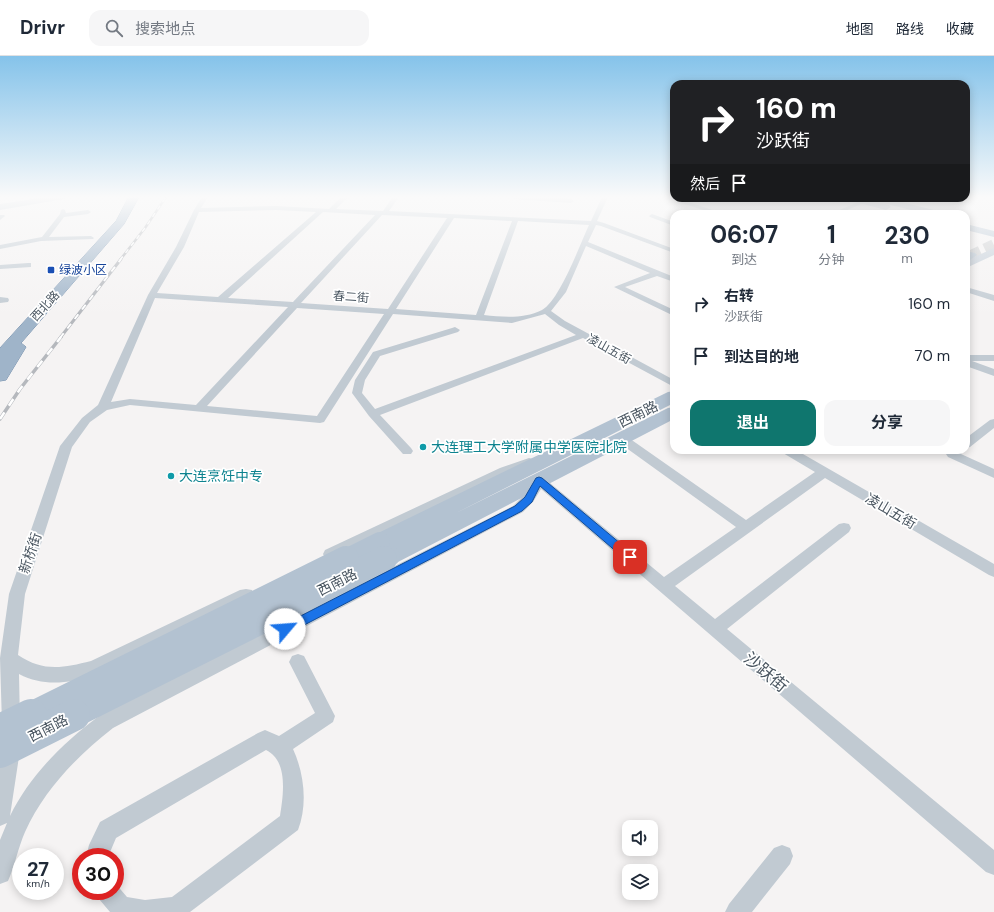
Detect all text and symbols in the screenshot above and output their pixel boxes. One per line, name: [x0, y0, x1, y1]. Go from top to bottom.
search box: [89, 10, 369, 46]
text: Drivr: [20, 15, 65, 40]
icon: search: [103, 17, 125, 39]
text: 搜索地点: [135, 19, 195, 39]
text: 地图: [846, 20, 874, 38]
text: 路线: [896, 20, 924, 38]
text: 收藏: [946, 20, 974, 38]
text: 160 m: [756, 90, 837, 127]
icon: right: [690, 96, 742, 148]
text: 沙跃街: [756, 129, 810, 153]
icon: arrive: [728, 172, 750, 194]
text: 然后: [690, 174, 720, 194]
text: 06:07: [710, 219, 778, 250]
text: 1: [827, 219, 836, 250]
text: 230: [885, 220, 930, 251]
text: m: [901, 250, 913, 267]
text: 到达: [731, 251, 757, 268]
text: 分钟: [818, 251, 844, 268]
place label: 绿波小区: [59, 262, 107, 278]
marker: 绿波小区: [46, 265, 56, 275]
text: 右转: [724, 286, 754, 306]
street label: 西北路: [27, 287, 63, 325]
street label: 春二街: [332, 288, 370, 306]
icon: right: [690, 293, 712, 315]
text: 160 m: [908, 294, 950, 314]
text: 沙跃街: [724, 308, 763, 325]
street label: 凌山五街: [584, 330, 634, 368]
icon: arrive: [690, 345, 712, 367]
text: 70 m: [915, 346, 950, 366]
text: 到达目的地: [724, 347, 799, 367]
street label: 西南路: [615, 397, 661, 431]
button: 退出: [690, 400, 816, 446]
button: 分享: [824, 400, 950, 446]
place label: 大连理工大学附属中学医院北院: [431, 438, 627, 456]
marker: 大连理工大学附属中学医院北院: [418, 442, 428, 452]
place label: 大连烹饪中专: [179, 467, 263, 485]
marker: 大连烹饪中专: [166, 471, 176, 481]
street label: 凌山五街: [862, 489, 920, 533]
street label: 新桥街: [15, 530, 45, 576]
pin: [613, 540, 647, 574]
icon: arrive: [619, 546, 641, 568]
street label: 西南路: [314, 564, 360, 600]
position arrow: [264, 608, 306, 650]
street label: 沙跃街: [739, 647, 793, 697]
street label: 西南路: [25, 710, 71, 746]
map controls: [622, 820, 658, 900]
button: sound: [622, 820, 658, 856]
speed limit sign: 30: [72, 848, 124, 900]
text: 27: [27, 856, 49, 882]
button: layers: [622, 864, 658, 900]
text: km/h: [26, 877, 50, 890]

